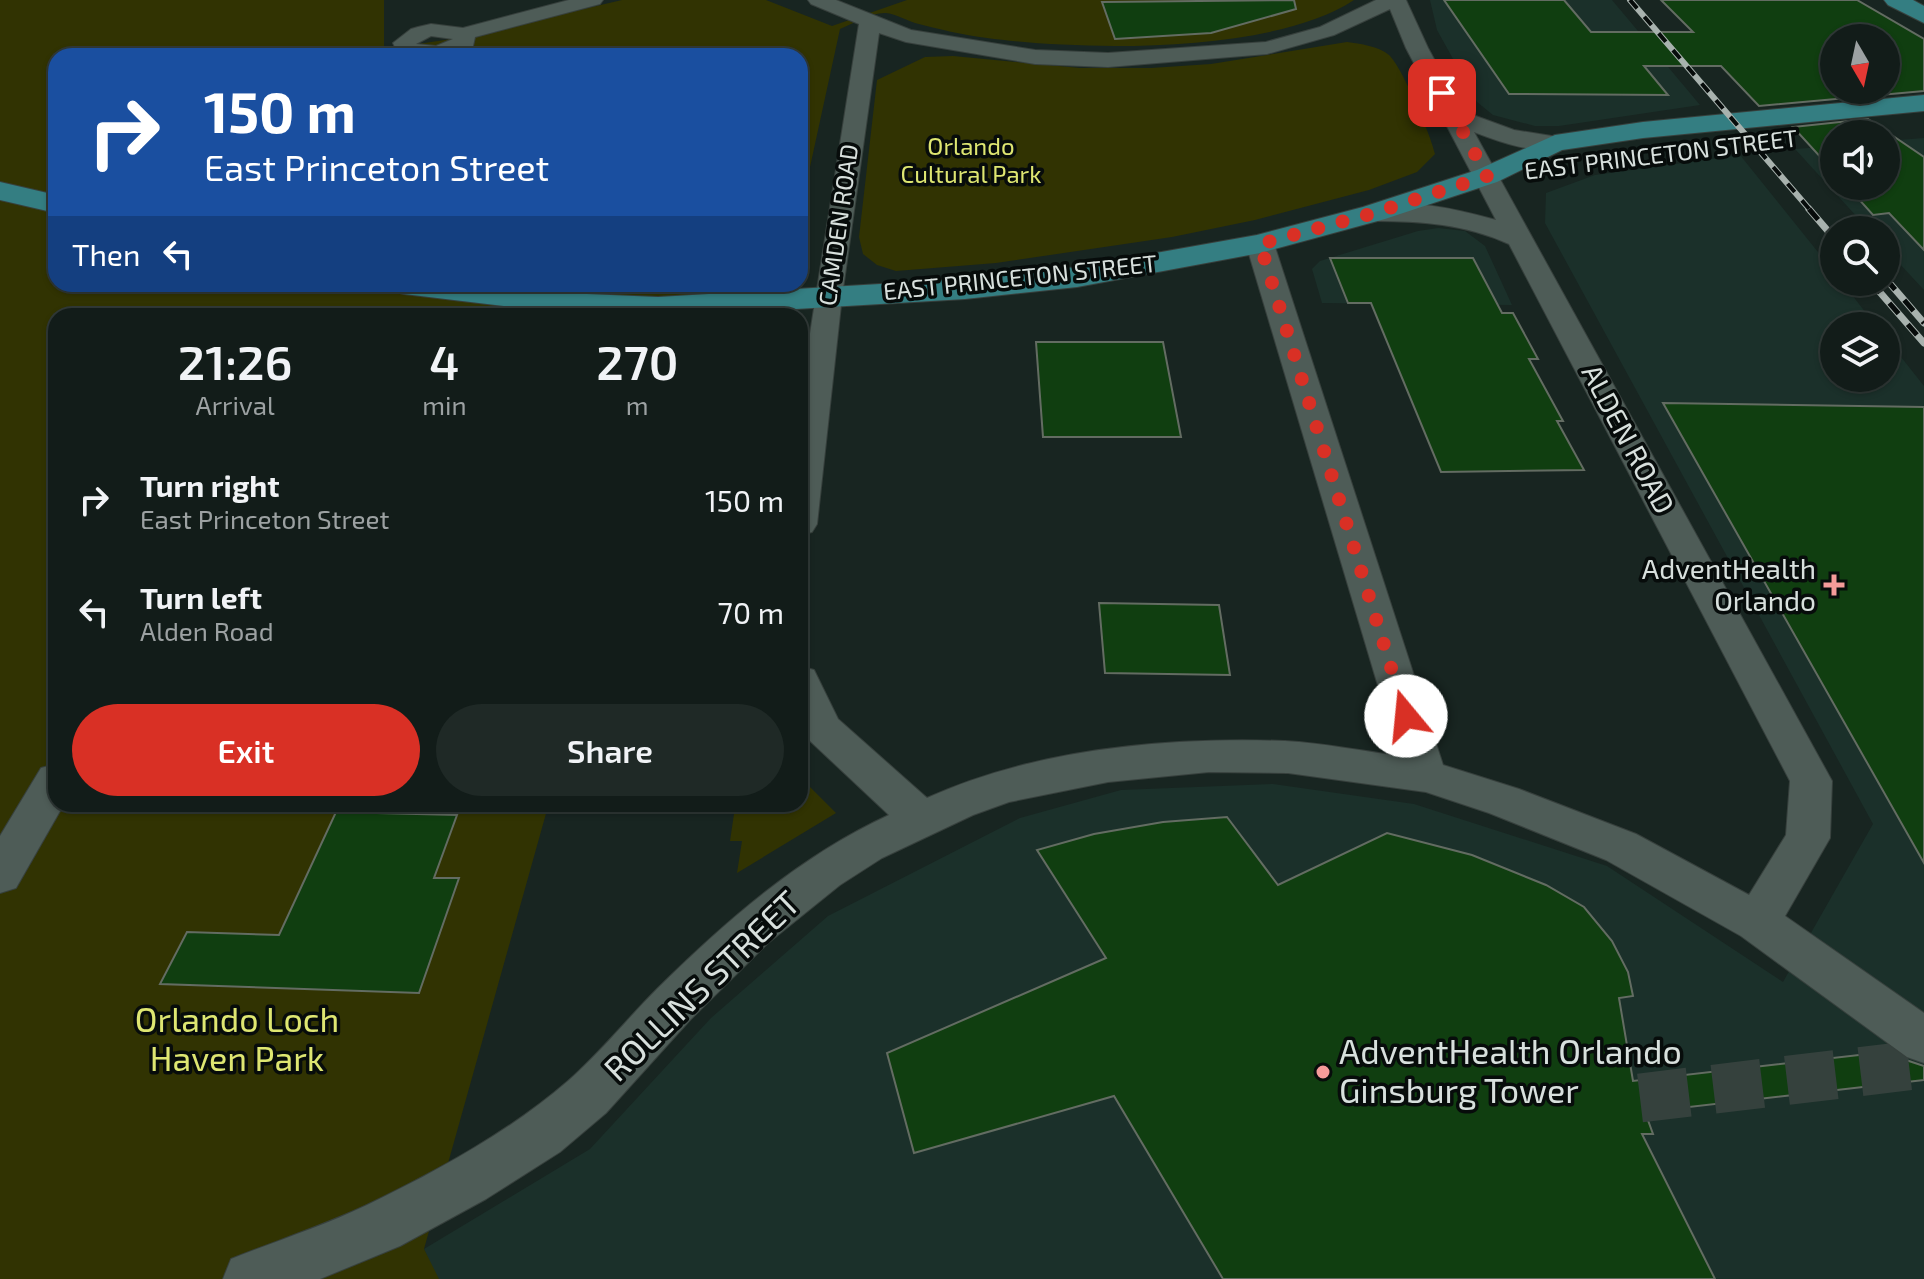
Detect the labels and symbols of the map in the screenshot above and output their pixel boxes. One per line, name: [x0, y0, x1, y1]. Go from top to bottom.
north arrow: [1820, 24, 1900, 104]
pin: [1408, 59, 1476, 127]
street label: EAST PRINCETON STREET: [1523, 122, 1799, 185]
park label: Orlando Cultural Park: [901, 131, 1041, 188]
street label: CAMDEN ROAD: [812, 142, 863, 307]
street label: EAST PRINCETON STREET: [882, 248, 1158, 305]
street label: ALDEN ROAD: [1575, 358, 1682, 519]
place label: AdventHealth Orlando: [1642, 551, 1816, 617]
marker: AdventHealth Orlando: [1823, 574, 1845, 596]
position arrow: [1364, 674, 1448, 758]
street label: ROLLINS STREET: [595, 881, 807, 1089]
park label: Orlando Loch Haven Park: [135, 998, 339, 1078]
place label: AdventHealth Orlando Ginsburg Tower: [1339, 1030, 1682, 1110]
marker: AdventHealth Orlando Ginsburg Tower: [1314, 1063, 1332, 1081]

